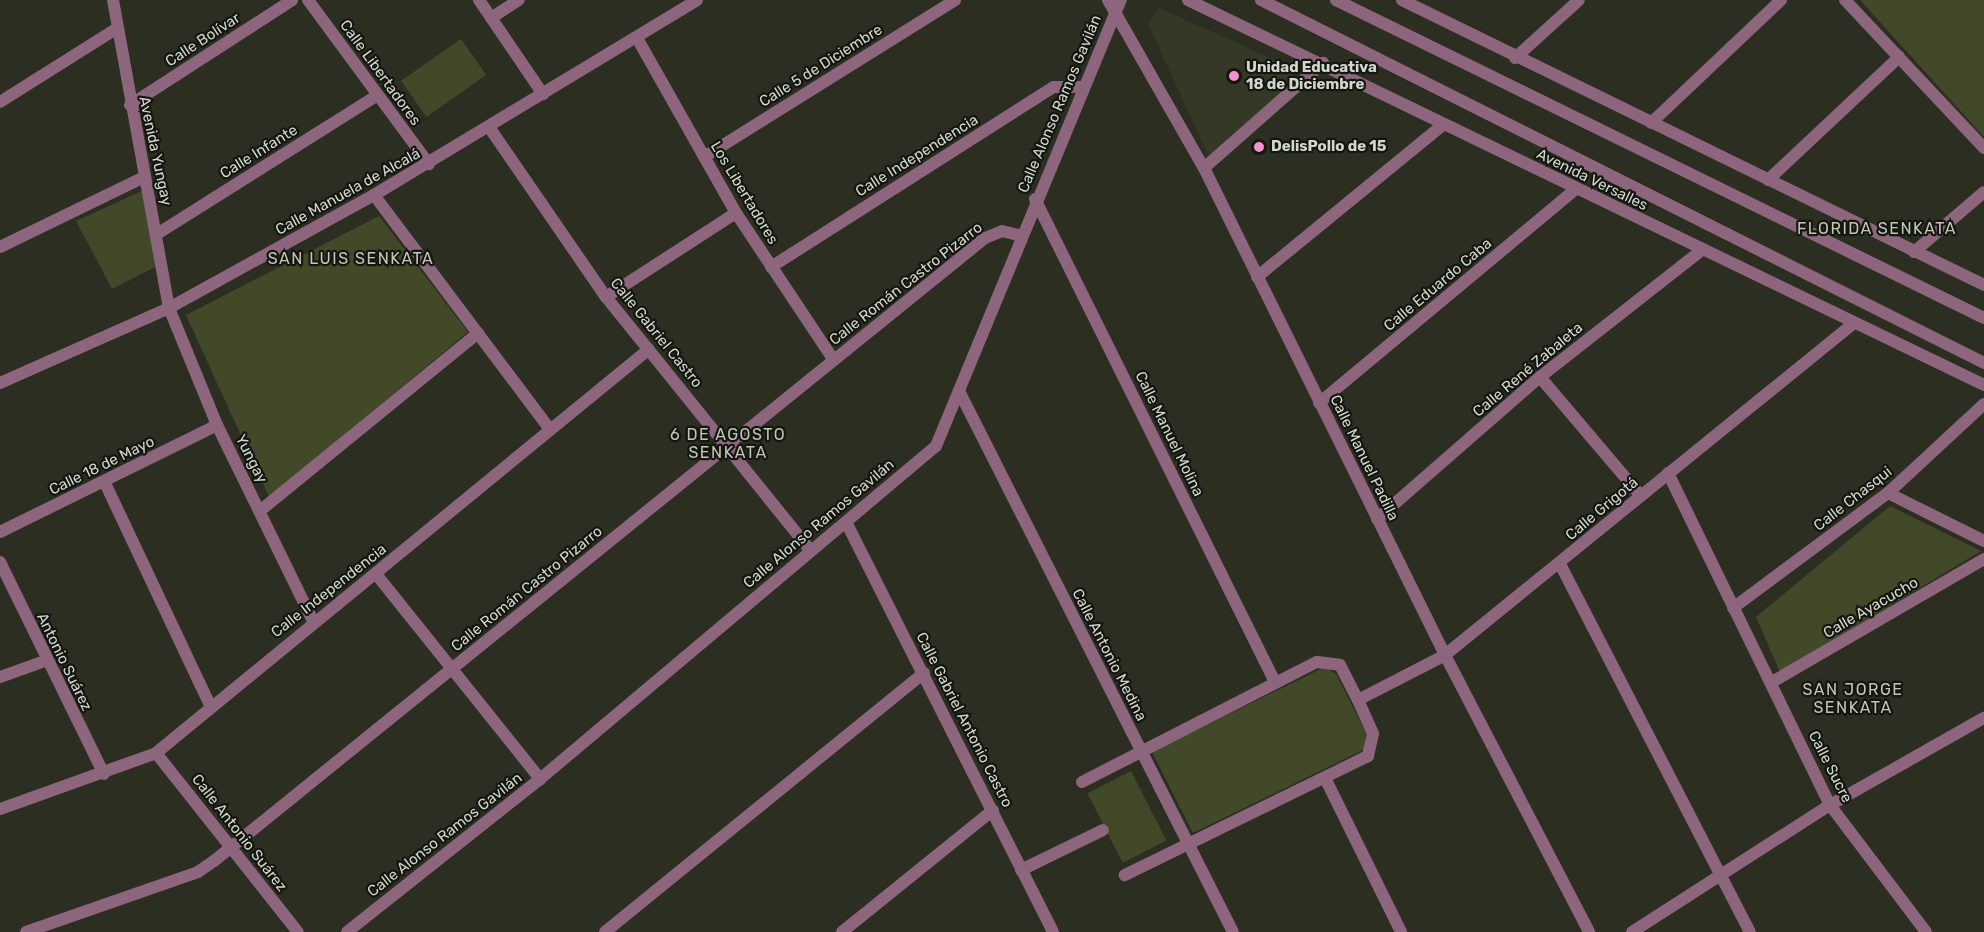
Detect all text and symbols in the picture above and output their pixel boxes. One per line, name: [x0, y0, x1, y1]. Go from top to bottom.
street label: Calle Bolívar: [162, 9, 244, 71]
street label: Calle Alonso Ramos Gavilán: [1014, 12, 1106, 196]
street label: Calle Libertadores: [336, 17, 424, 129]
street label: Calle 5 de Diciembre: [756, 21, 886, 111]
place label: Unidad Educativa 18 de Diciembre: [1246, 58, 1377, 93]
marker: Unidad Educativa 18 de Diciembre: [1227, 69, 1241, 83]
street label: Avenida Yungay: [135, 94, 175, 208]
street label: Calle Independencia: [852, 111, 982, 201]
street label: Calle Infante: [217, 121, 301, 183]
street label: Los Libertadores: [706, 138, 782, 248]
place label: DelisPollo de 15: [1271, 138, 1386, 156]
marker: DelisPollo de 15: [1252, 140, 1266, 154]
street label: Calle Manuela de Alcalá: [272, 145, 424, 239]
street label: Avenida Versalles: [1533, 145, 1651, 215]
street label: Calle Román Castro Pizarro: [826, 219, 986, 349]
district label: FLORIDA SENKATA: [1797, 219, 1957, 239]
street label: Calle Eduardo Caba: [1380, 235, 1496, 335]
district label: SAN LUIS SENKATA: [268, 249, 434, 269]
street label: Calle Gabriel Castro: [606, 274, 706, 392]
street label: Calle René Zabaleta: [1470, 319, 1586, 421]
street label: Calle Manuel Molina: [1131, 369, 1207, 499]
street label: Calle Manuel Padilla: [1326, 392, 1402, 524]
district label: 6 DE AGOSTO SENKATA: [670, 425, 786, 463]
street label: Yungay: [231, 432, 271, 486]
street label: Calle 18 de Mayo: [46, 433, 158, 499]
street label: Calle Alonso Ramos Gavilán: [740, 456, 898, 592]
street label: Calle Chasqui: [1810, 463, 1896, 535]
street label: Calle Grigotá: [1562, 474, 1642, 544]
street label: Calle Román Castro Pizarro: [448, 523, 606, 655]
street label: Calle Independencia: [268, 540, 390, 642]
street label: Calle Ayacucho: [1820, 574, 1922, 642]
street label: Calle Antonio Medina: [1068, 586, 1150, 724]
street label: Antonio Suárez: [33, 610, 95, 714]
street label: Calle Gabriel Antonio Castro: [912, 629, 1016, 811]
district label: SAN JORGE SENKATA: [1802, 680, 1904, 718]
street label: Calle Sucre: [1804, 728, 1856, 806]
street label: Calle Alonso Ramos Gavilán: [364, 769, 526, 901]
street label: Calle Antonio Suárez: [187, 771, 291, 895]

